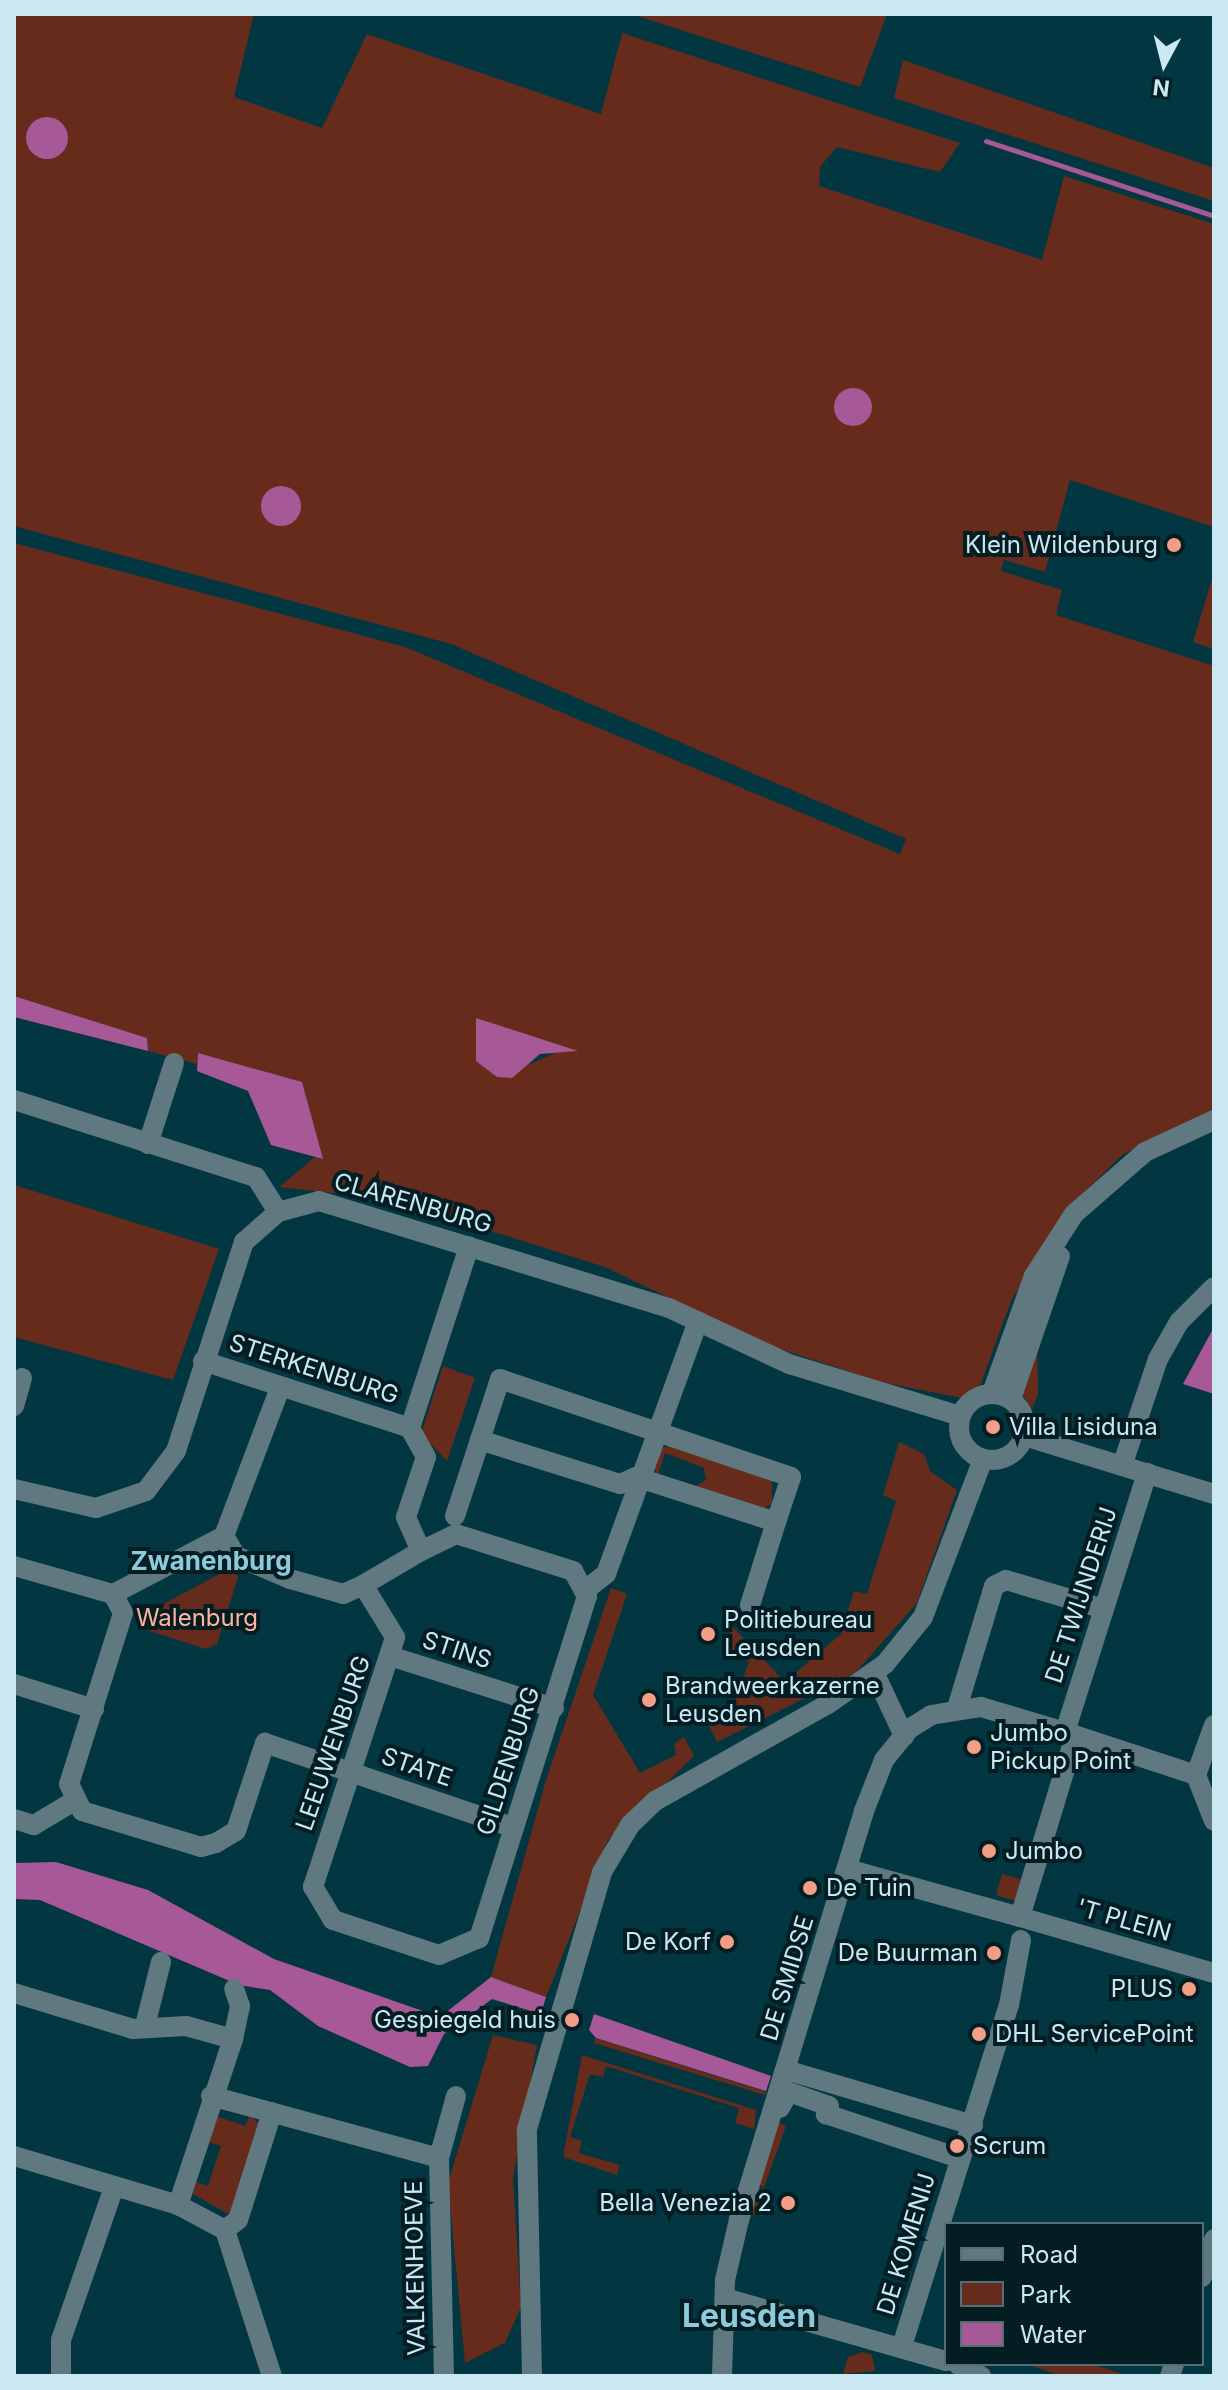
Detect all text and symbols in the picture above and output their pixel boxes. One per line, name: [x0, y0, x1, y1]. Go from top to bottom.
north arrow: [1124, 24, 1204, 104]
text: N: [1151, 74, 1171, 102]
place label: Klein Wildenburg: [965, 531, 1158, 559]
marker: Klein Wildenburg: [1165, 536, 1183, 554]
street label: CLARENBURG: [331, 1167, 495, 1239]
street label: STERKENBURG: [226, 1328, 402, 1410]
place label: Villa Lisiduna: [1009, 1413, 1158, 1441]
marker: Villa Lisiduna: [984, 1418, 1002, 1436]
street label: DE TWIJNDERIJ: [1039, 1503, 1123, 1687]
district label: Zwanenburg: [130, 1545, 292, 1577]
park label: Walenburg: [136, 1604, 258, 1632]
place label: Politiebureau Leusden: [724, 1606, 872, 1662]
street label: STINS: [419, 1625, 495, 1675]
marker: Politiebureau Leusden: [699, 1625, 717, 1643]
street label: LEEUWENBURG: [290, 1652, 376, 1834]
place label: Brandweerkazerne Leusden: [665, 1672, 880, 1728]
street label: GILDENBURG: [470, 1683, 546, 1839]
marker: Brandweerkazerne Leusden: [640, 1691, 658, 1709]
place label: Jumbo Pickup Point: [990, 1719, 1131, 1775]
marker: Jumbo Pickup Point: [965, 1738, 983, 1756]
street label: STATE: [378, 1741, 456, 1793]
place label: Jumbo: [1005, 1837, 1083, 1865]
marker: Jumbo: [980, 1842, 998, 1860]
place label: De Tuin: [826, 1874, 912, 1902]
marker: De Tuin: [801, 1879, 819, 1897]
street label: 'T PLEIN: [1073, 1893, 1175, 1947]
street label: DE SMIDSE: [754, 1912, 820, 2044]
place label: De Korf: [625, 1928, 711, 1956]
marker: De Korf: [718, 1933, 736, 1951]
place label: De Buurman: [838, 1939, 978, 1967]
marker: De Buurman: [985, 1944, 1003, 1962]
place label: PLUS: [1111, 1975, 1173, 2003]
marker: PLUS: [1180, 1980, 1198, 1998]
place label: Gespiegeld huis: [374, 2006, 556, 2034]
marker: Gespiegeld huis: [563, 2011, 581, 2029]
place label: DHL ServicePoint: [995, 2020, 1194, 2048]
marker: DHL ServicePoint: [970, 2025, 988, 2043]
place label: Scrum: [973, 2132, 1046, 2160]
marker: Scrum: [948, 2137, 966, 2155]
street label: DE KOMENIJ: [871, 2170, 941, 2318]
street label: VALKENHOEVE: [399, 2180, 431, 2356]
place label: Bella Venezia 2: [599, 2189, 772, 2217]
marker: Bella Venezia 2: [779, 2194, 797, 2212]
legend: [944, 2222, 1204, 2366]
text: Road: [1020, 2240, 1078, 2269]
text: Park: [1020, 2280, 1071, 2309]
district label: Leusden: [682, 2297, 816, 2335]
text: Water: [1020, 2320, 1087, 2349]

